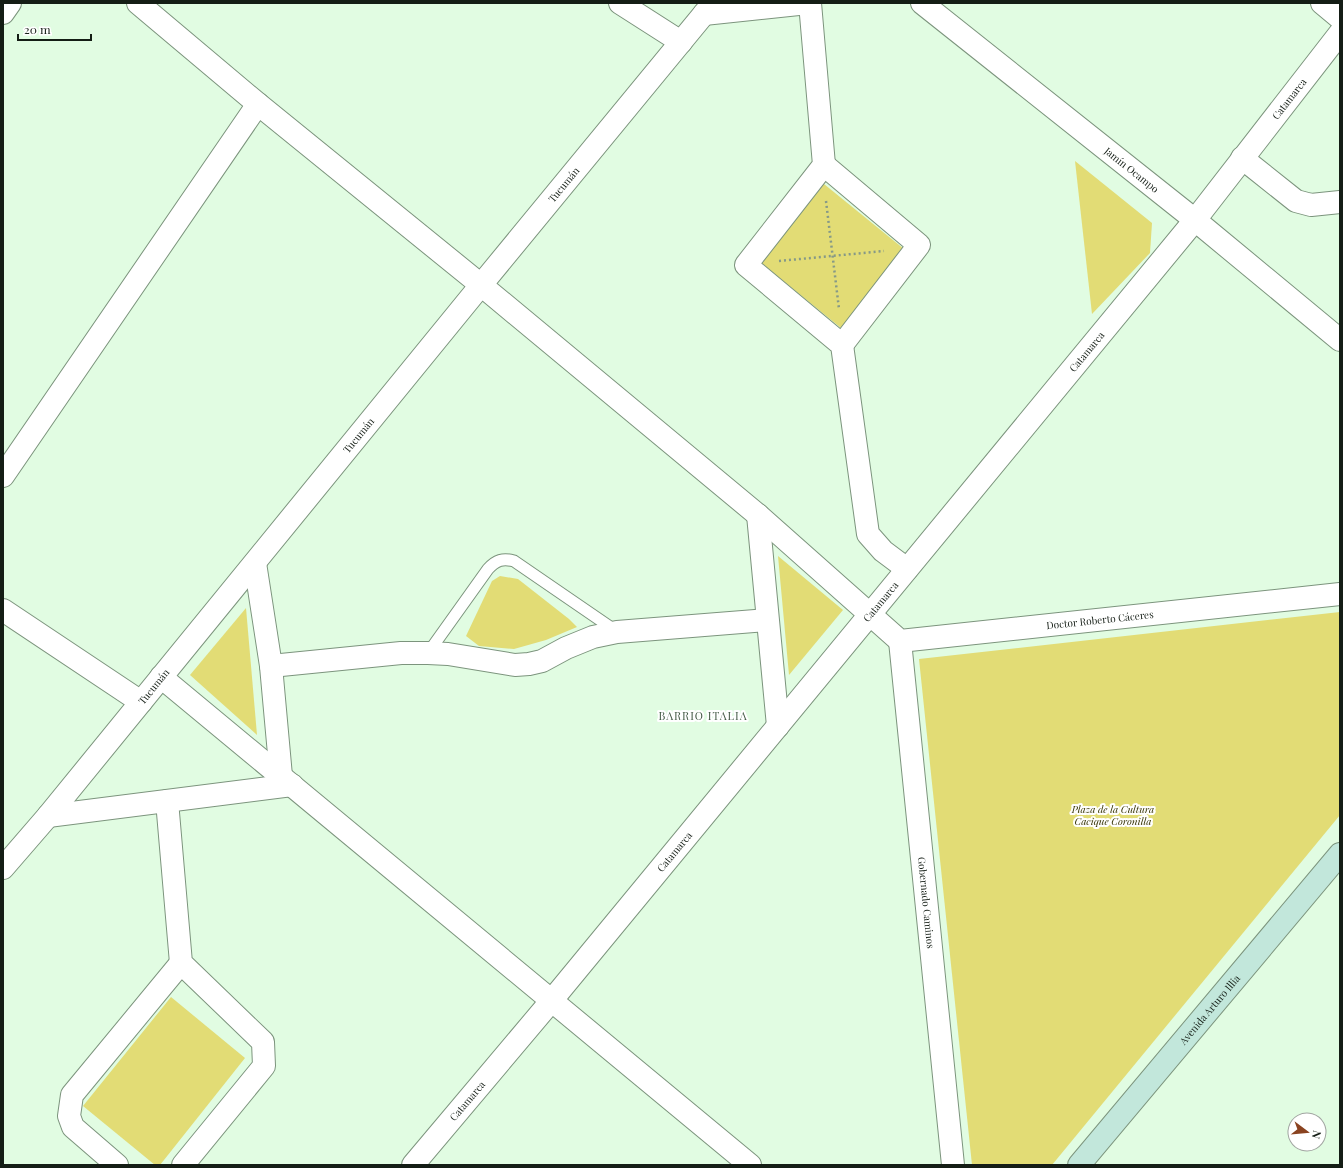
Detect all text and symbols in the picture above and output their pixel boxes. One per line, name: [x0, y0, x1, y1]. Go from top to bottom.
scale bar: [18, 16, 91, 42]
text: 20 m: [24, 21, 51, 37]
street label: Catamarca: [1269, 75, 1309, 122]
street label: Jamín Ocampo: [1101, 143, 1162, 196]
street label: Tucumán: [545, 164, 582, 205]
street label: Catamarca: [1066, 329, 1107, 375]
street label: Tucumán: [340, 415, 377, 456]
street label: Catamarca: [860, 579, 901, 625]
street label: Doctor Roberto Cáceres: [1046, 607, 1154, 632]
street label: Tucumán: [135, 666, 172, 707]
district label: BARRIO ITALIA: [658, 708, 748, 723]
park label: Plaza de la Cultura Cacique Coronilla: [1071, 802, 1154, 828]
street label: Catamarca: [653, 829, 695, 875]
street label: Gobernado Caminos: [915, 856, 938, 949]
street label: Avenida Arturo Illia: [1175, 972, 1243, 1048]
street label: Catamarca: [446, 1078, 488, 1124]
north arrow: [1287, 1112, 1327, 1152]
text: N: [1309, 1129, 1325, 1141]

